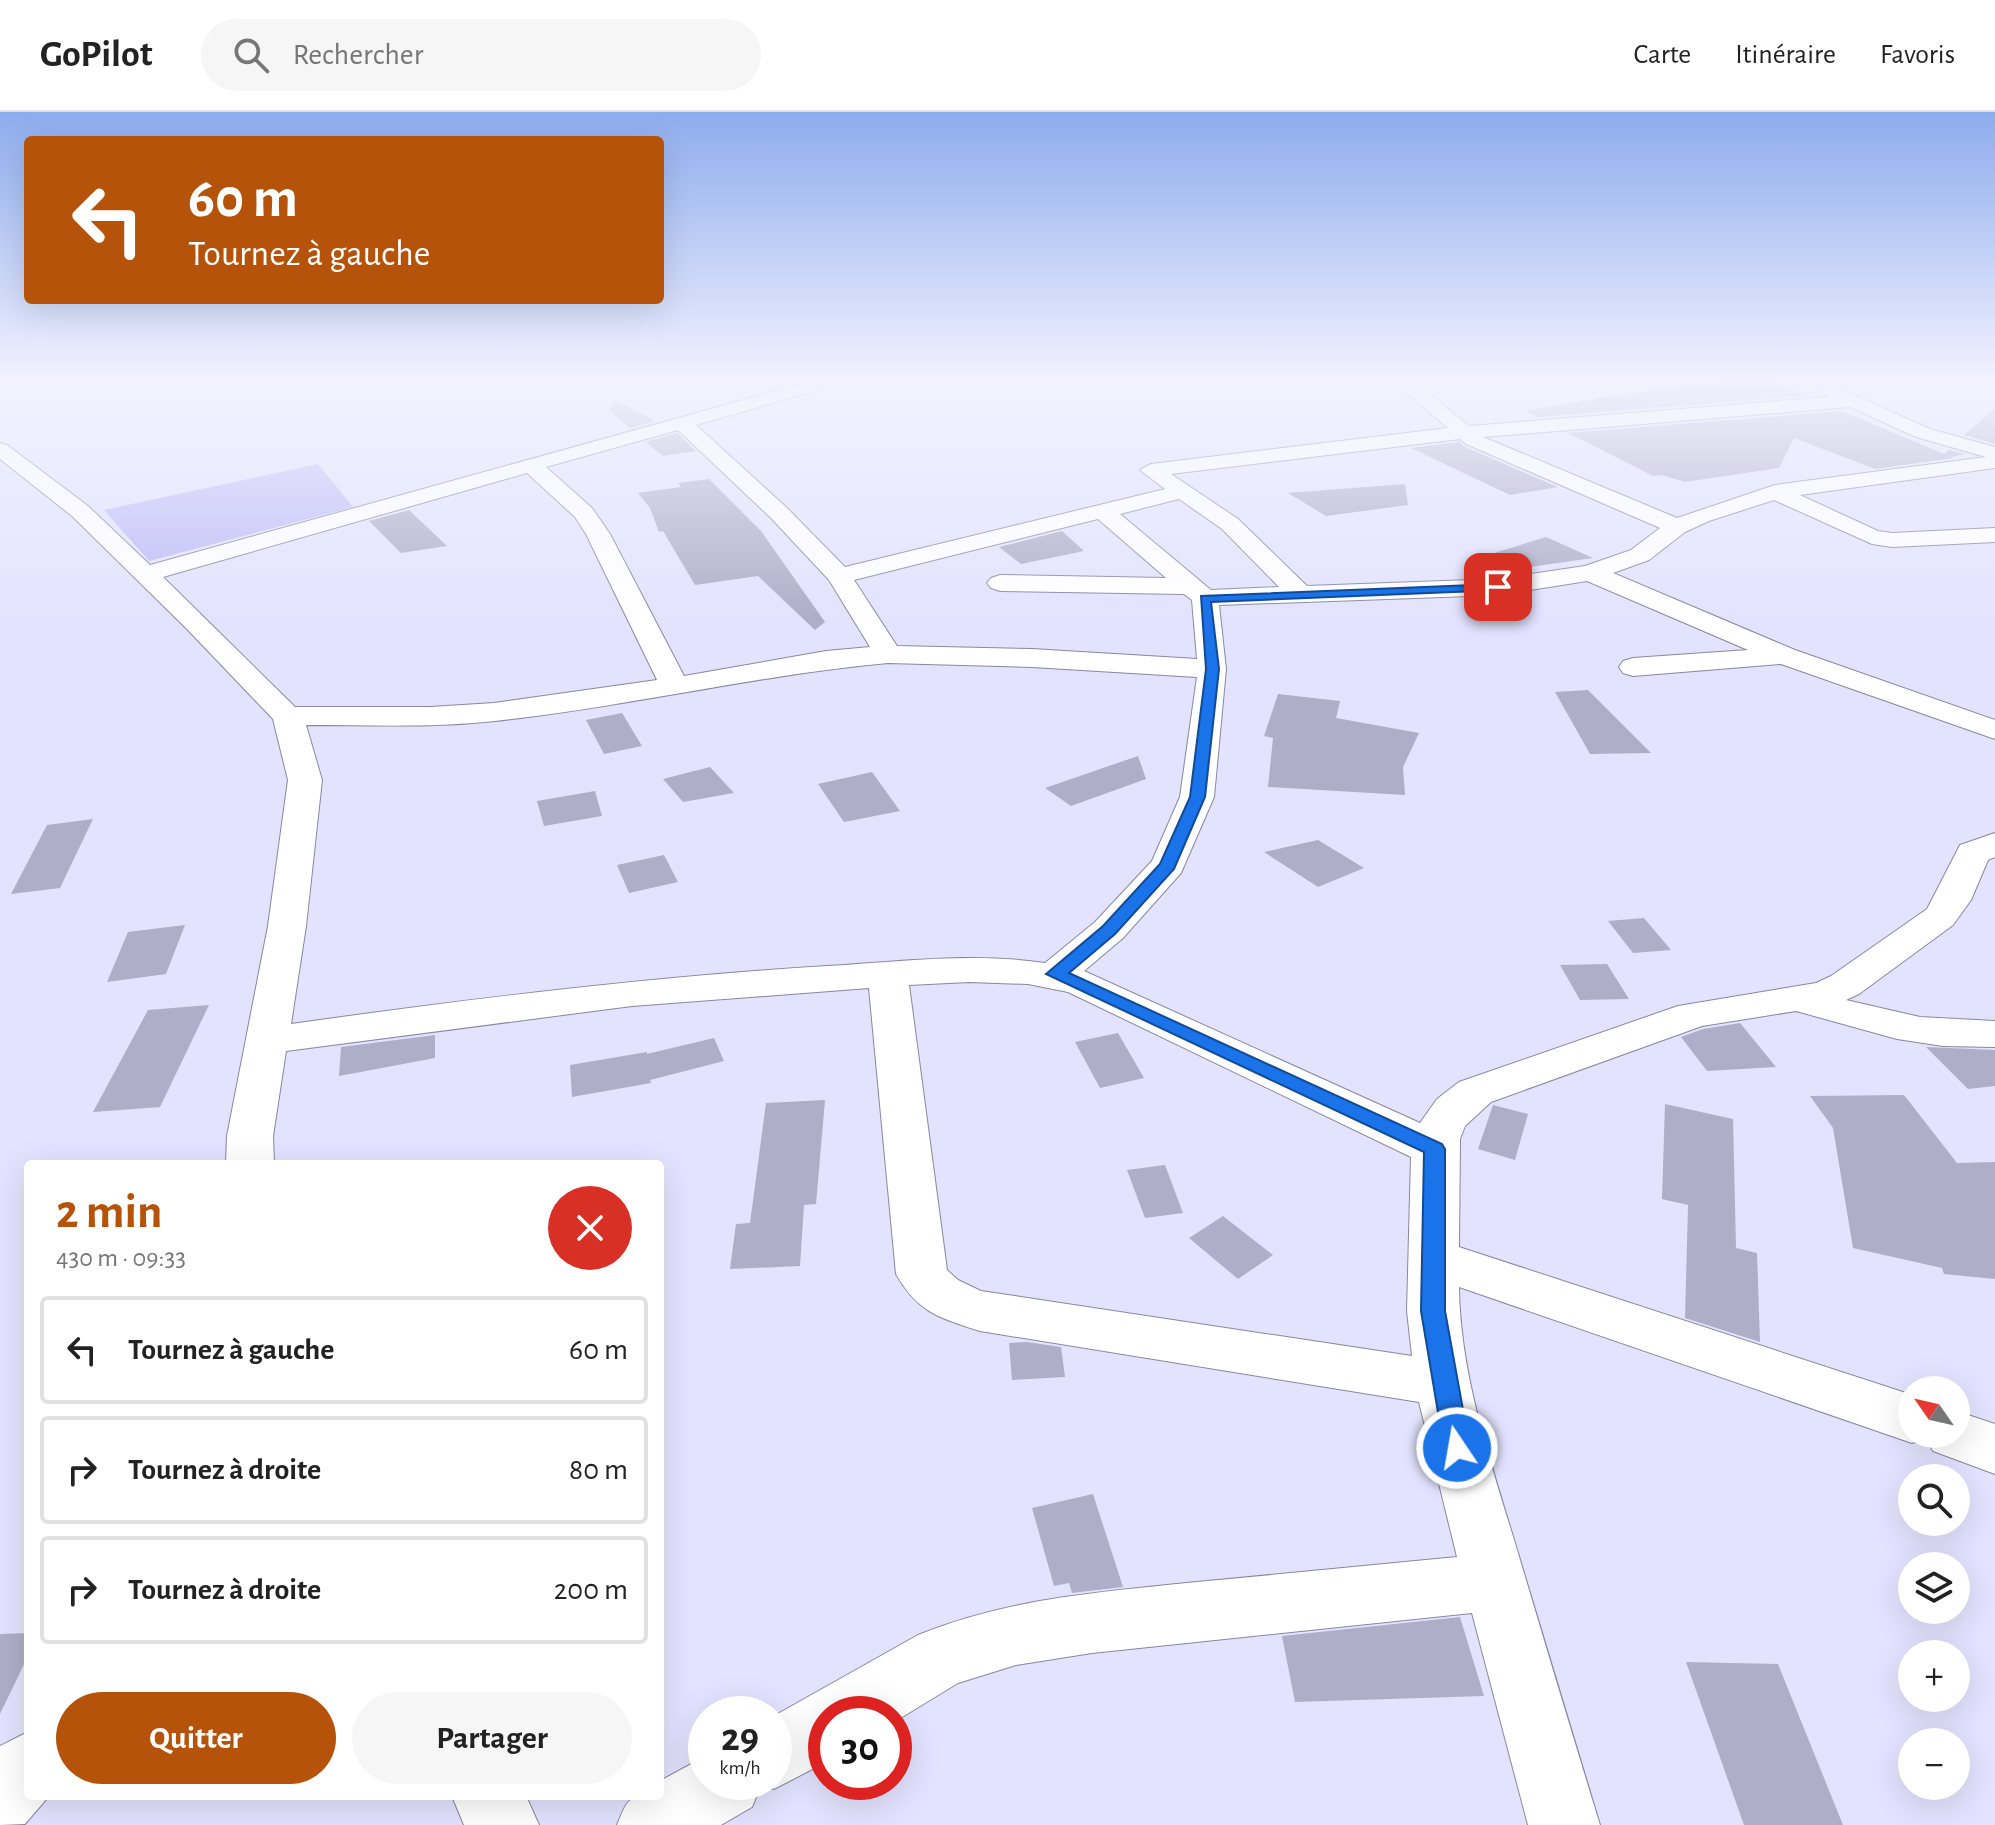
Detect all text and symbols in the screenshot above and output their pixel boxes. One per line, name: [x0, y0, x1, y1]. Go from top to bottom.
search box: [201, 19, 761, 91]
icon: search: [229, 33, 273, 77]
text: GoPilot: [40, 36, 153, 74]
text: Rechercher: [293, 40, 423, 70]
text: Carte: [1634, 41, 1691, 69]
text: Itinéraire: [1735, 41, 1836, 69]
text: Favoris: [1880, 41, 1955, 69]
icon: left: [56, 168, 160, 272]
text: 60 m: [188, 171, 298, 227]
text: Tournez à gauche: [188, 236, 430, 272]
pin: [1464, 553, 1532, 621]
icon: arrive: [1476, 565, 1520, 609]
button: close: [548, 1186, 632, 1270]
text: 2 min: [56, 1189, 163, 1237]
text: 430 m · 09:33: [56, 1245, 186, 1271]
icon: left: [60, 1328, 104, 1372]
text: Tournez à gauche: [128, 1335, 335, 1365]
text: 60 m: [569, 1335, 628, 1365]
north arrow: [1898, 1376, 1970, 1448]
map controls: [1898, 1376, 1970, 1800]
position arrow: [1415, 1406, 1499, 1490]
icon: right: [60, 1448, 104, 1492]
text: Tournez à droite: [128, 1455, 321, 1485]
text: 80 m: [569, 1455, 628, 1485]
button: search: [1898, 1464, 1970, 1536]
button: layers: [1898, 1552, 1970, 1624]
icon: right: [60, 1568, 104, 1612]
text: Tournez à droite: [128, 1575, 321, 1605]
text: 200 m: [554, 1575, 628, 1605]
button: +: [1898, 1640, 1970, 1712]
button: Quitter: [56, 1692, 336, 1784]
button: Partager: [352, 1692, 632, 1784]
speed limit sign: 30: [808, 1696, 912, 1800]
text: 29: [721, 1718, 759, 1758]
button: −: [1898, 1728, 1970, 1800]
text: km/h: [719, 1758, 761, 1778]

